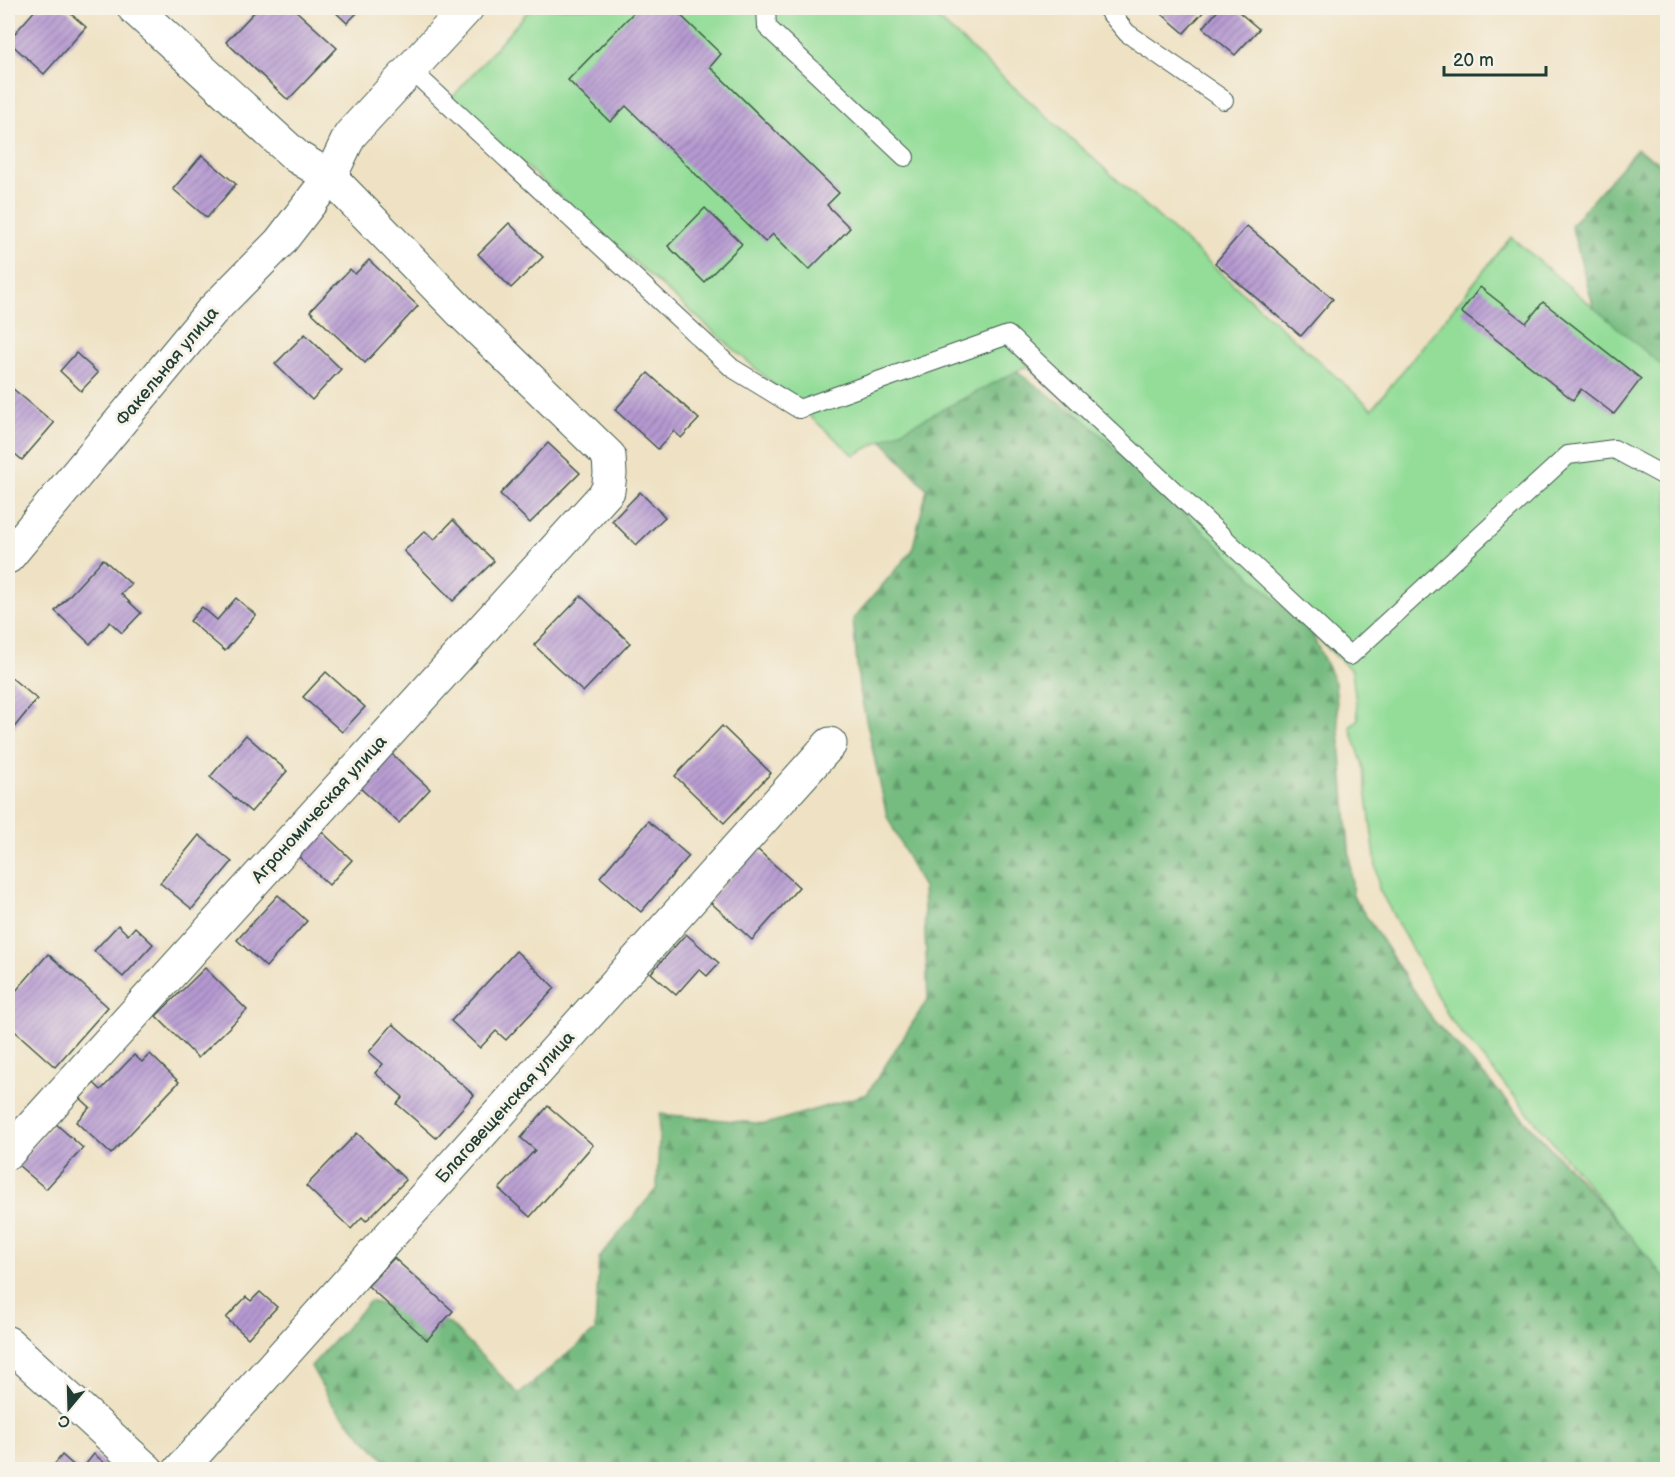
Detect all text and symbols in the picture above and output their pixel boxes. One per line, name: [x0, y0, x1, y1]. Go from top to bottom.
scale bar: [1444, 39, 1546, 77]
text: 20 m: [1453, 50, 1494, 71]
street label: Факельная улица: [112, 302, 223, 430]
street label: Агрономическая улица: [247, 731, 392, 888]
street label: Благовещенская улица: [432, 1027, 579, 1188]
north arrow: [39, 1378, 99, 1438]
text: С: [56, 1410, 73, 1432]

